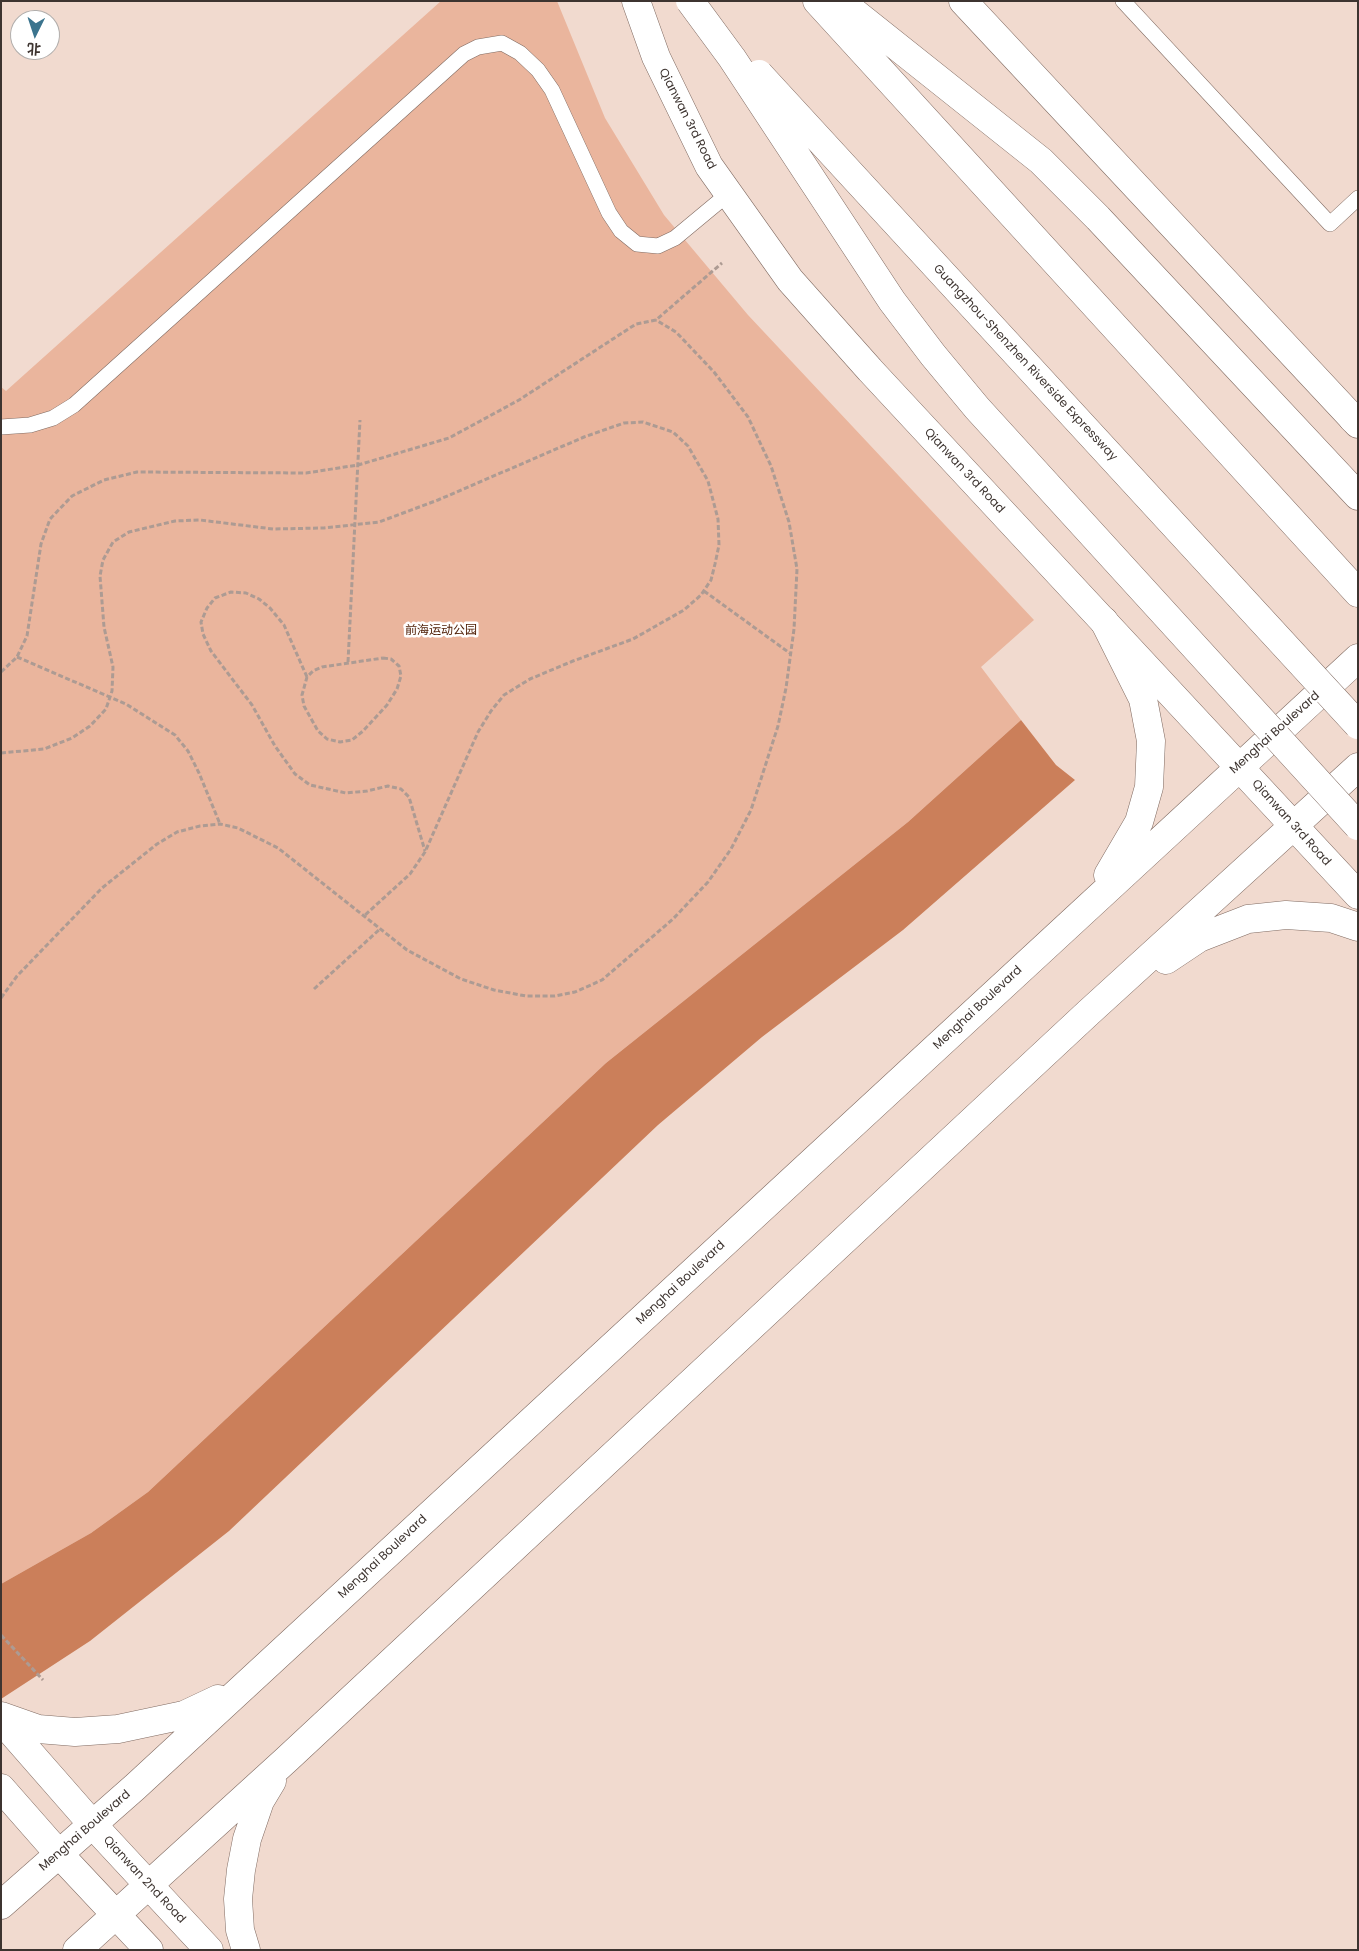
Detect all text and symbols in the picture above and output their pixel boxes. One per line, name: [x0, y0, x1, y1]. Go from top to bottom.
north arrow: [10, 10, 60, 60]
text: 北: [26, 39, 42, 59]
street label: Qianwan 3rd Road: [655, 66, 719, 172]
street label: Guangzhou-Shenzhen Riverside Expressway: [930, 262, 1120, 464]
street label: Qianwan 3rd Road: [921, 425, 1007, 517]
park label: 前海运动公园: [405, 624, 477, 638]
street label: Menghai Boulevard: [1227, 689, 1323, 777]
street label: Qianwan 3rd Road: [1248, 777, 1334, 869]
street label: Menghai Boulevard: [931, 963, 1025, 1053]
street label: Menghai Boulevard: [634, 1238, 728, 1328]
street label: Menghai Boulevard: [336, 1512, 430, 1602]
street label: Menghai Boulevard: [36, 1787, 134, 1875]
street label: Qianwan 2nd Road: [100, 1833, 188, 1927]

